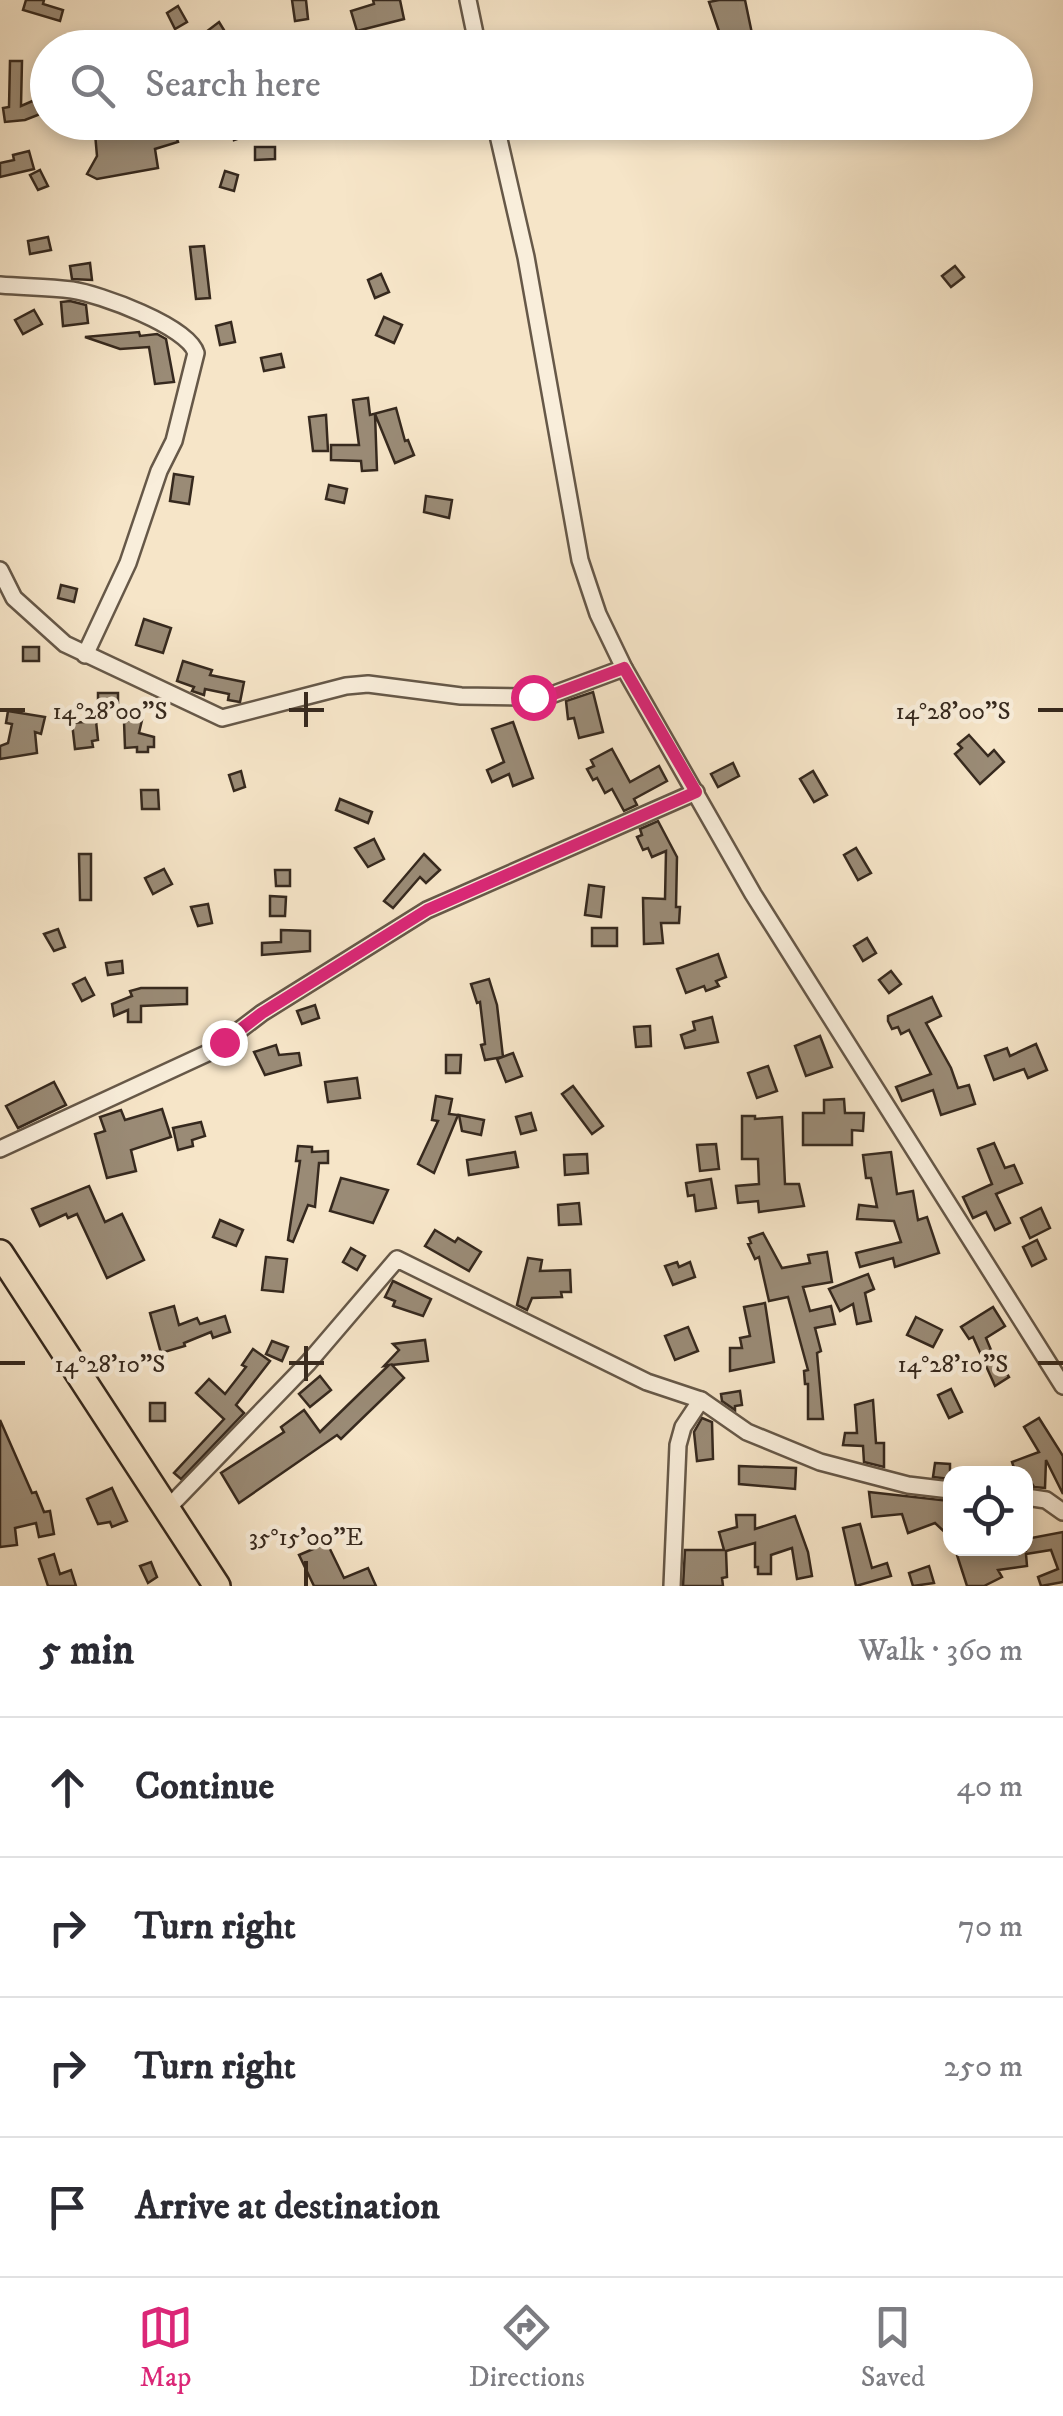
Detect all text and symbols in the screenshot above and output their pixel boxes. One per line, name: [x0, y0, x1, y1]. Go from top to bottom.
search box: [30, 30, 1033, 140]
icon: search: [65, 58, 120, 113]
text: Search here: [145, 61, 321, 109]
route start: [511, 675, 557, 721]
text: 14°28'00"S: [52, 696, 168, 727]
text: 14°28'00"S: [895, 696, 1011, 727]
route end: [202, 1020, 248, 1066]
text: 14°28'10"S: [55, 1349, 165, 1380]
text: 14°28'10"S: [898, 1349, 1008, 1380]
map controls: [943, 1466, 1033, 1556]
button: locate: [943, 1466, 1033, 1556]
text: 35°15'00"E: [249, 1522, 363, 1553]
text: 5 min: [40, 1625, 134, 1677]
text: Walk · 360 m: [858, 1631, 1023, 1671]
icon: ahead: [40, 1760, 95, 1815]
text: Continue: [135, 1763, 274, 1811]
text: 40 m: [956, 1767, 1023, 1807]
icon: right: [40, 1900, 95, 1955]
text: Turn right: [135, 1903, 296, 1951]
text: 70 m: [958, 1907, 1023, 1947]
icon: right: [40, 2040, 95, 2095]
text: Turn right: [135, 2043, 296, 2091]
text: 250 m: [943, 2047, 1023, 2087]
icon: arrive: [40, 2180, 95, 2235]
text: Arrive at destination: [135, 2183, 440, 2231]
tab: Map: [138, 2300, 193, 2395]
tab: Directions: [469, 2300, 585, 2395]
tab: Saved: [861, 2300, 925, 2395]

